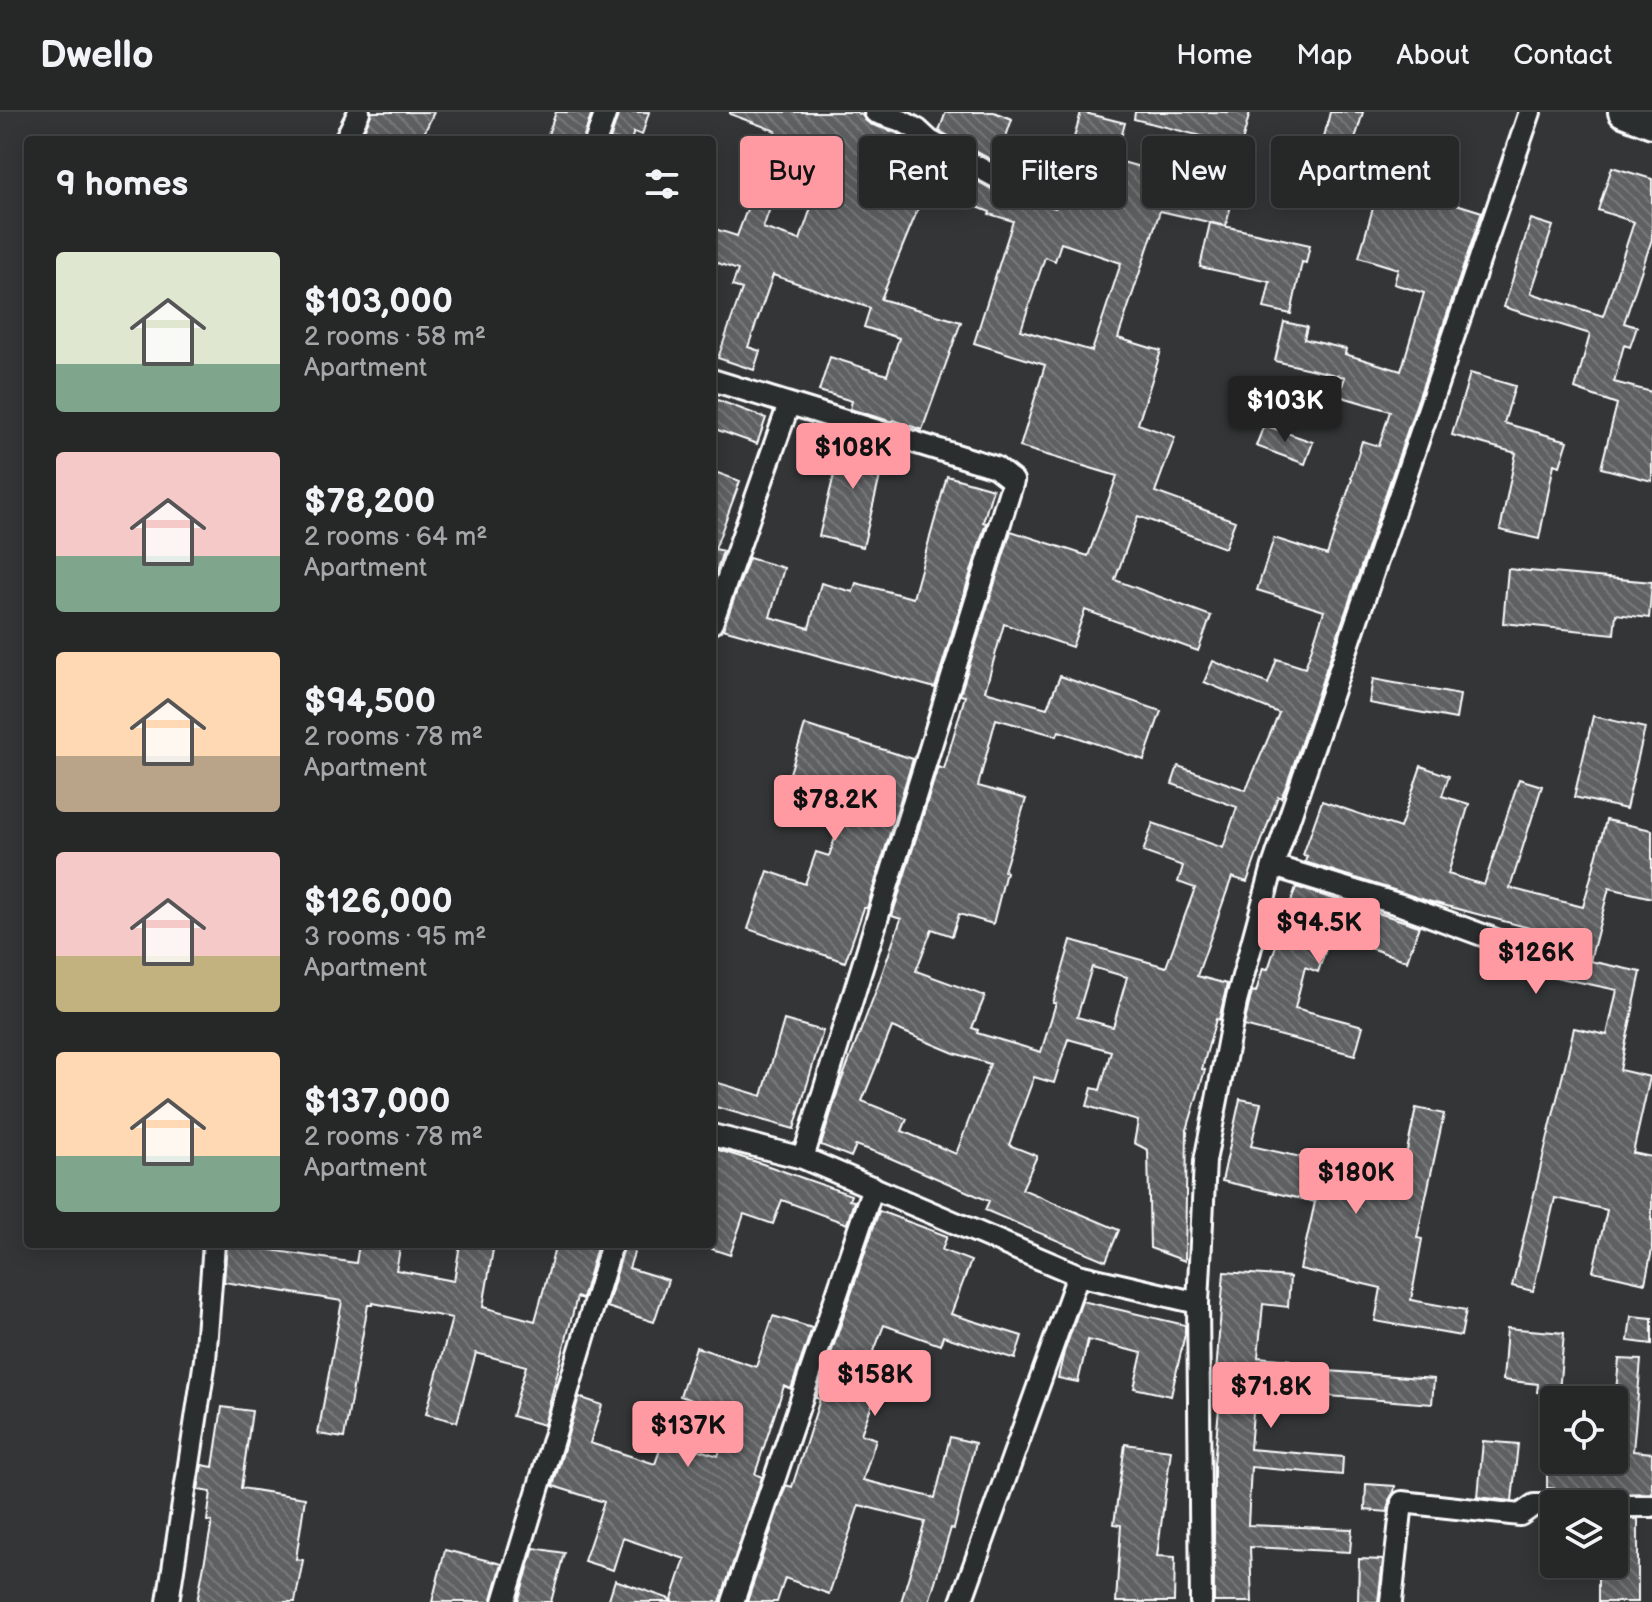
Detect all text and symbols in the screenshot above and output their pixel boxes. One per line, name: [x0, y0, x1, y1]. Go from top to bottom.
text: Dwello: [40, 33, 154, 78]
text: Home: [1176, 39, 1252, 72]
text: Map: [1296, 39, 1353, 72]
text: About: [1397, 39, 1469, 72]
text: Contact: [1513, 39, 1612, 72]
chip: Buy: [740, 136, 843, 208]
chip: Rent: [859, 136, 976, 208]
chip: Filters: [992, 136, 1126, 208]
chip: New: [1142, 136, 1255, 208]
chip: Apartment: [1271, 136, 1459, 208]
icon: filters: [640, 162, 684, 206]
text: 9 homes: [56, 164, 188, 205]
text: $103,000: [304, 281, 453, 322]
icon: home: [120, 284, 216, 380]
text: 2 rooms · 58 m²: [304, 322, 486, 353]
text: Apartment: [304, 353, 427, 384]
pin: $103K: [1229, 376, 1341, 444]
text: $103K: [1246, 386, 1324, 417]
pin: $108K: [797, 423, 909, 491]
text: $108K: [814, 433, 892, 464]
text: $78,200: [304, 481, 435, 522]
icon: home: [120, 484, 216, 580]
text: 2 rooms · 64 m²: [304, 522, 488, 553]
text: Apartment: [304, 553, 427, 584]
text: $94,500: [304, 681, 436, 722]
icon: home: [120, 684, 216, 780]
text: 2 rooms · 78 m²: [304, 722, 483, 753]
text: Apartment: [304, 753, 427, 784]
pin: $78.2K: [770, 775, 900, 843]
text: $78.2K: [792, 785, 878, 816]
text: $126,000: [304, 881, 453, 922]
icon: home: [120, 884, 216, 980]
pin: $94.5K: [1254, 898, 1384, 966]
text: $94.5K: [1276, 908, 1362, 939]
text: 3 rooms · 95 m²: [304, 922, 486, 953]
pin: $126K: [1480, 928, 1592, 996]
text: $126K: [1497, 938, 1575, 969]
text: Apartment: [304, 953, 427, 984]
text: $137,000: [304, 1081, 450, 1122]
icon: home: [120, 1084, 216, 1180]
text: 2 rooms · 78 m²: [304, 1122, 483, 1153]
pin: $180K: [1300, 1148, 1412, 1216]
text: Apartment: [304, 1153, 427, 1184]
text: $180K: [1317, 1158, 1395, 1189]
pin: $158K: [819, 1350, 931, 1418]
text: $158K: [837, 1360, 913, 1391]
pin: $71.8K: [1206, 1362, 1336, 1430]
text: $71.8K: [1230, 1372, 1312, 1403]
map controls: [1540, 1386, 1628, 1578]
button: locate: [1540, 1386, 1628, 1474]
pin: $137K: [632, 1401, 744, 1469]
text: $137K: [650, 1411, 726, 1442]
button: layers: [1540, 1490, 1628, 1578]

